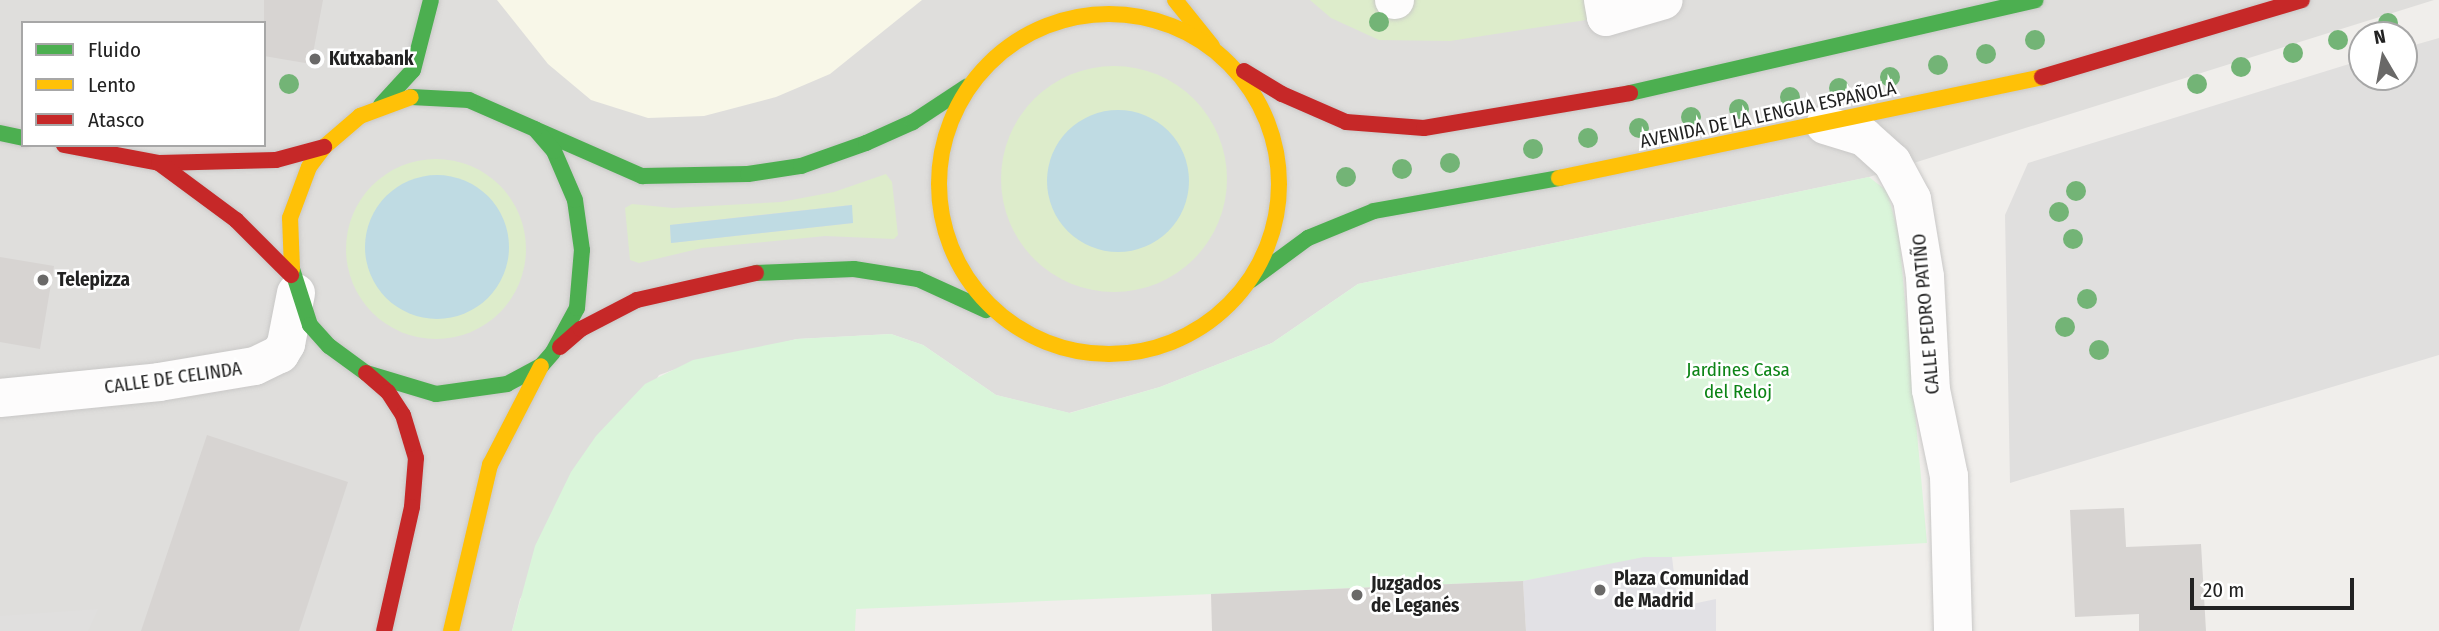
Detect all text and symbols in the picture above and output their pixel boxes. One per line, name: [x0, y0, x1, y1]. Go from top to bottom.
legend: [21, 21, 266, 147]
north arrow: [2348, 21, 2418, 91]
text: N: [2372, 24, 2387, 49]
text: Fluido: [88, 37, 141, 63]
place label: Kutxabank: [329, 48, 414, 70]
marker: Kutxabank: [307, 51, 323, 67]
text: Lento: [88, 72, 136, 98]
street label: AVENIDA DE LA LENGUA ESPAÑOLA: [1638, 77, 1898, 153]
text: Atasco: [88, 107, 145, 133]
street label: CALLE PEDRO PATIÑO: [1908, 233, 1944, 395]
place label: Telepizza: [57, 269, 130, 291]
marker: Telepizza: [35, 272, 51, 288]
street label: CALLE DE CELINDA: [103, 357, 243, 399]
park label: Jardines Casa del Reloj: [1686, 359, 1790, 403]
scale bar: [2194, 564, 2358, 608]
place label: Plaza Comunidad de Madrid: [1614, 568, 1749, 612]
place label: Juzgados de Leganés: [1371, 573, 1459, 617]
text: 20 m: [2203, 577, 2244, 603]
marker: Plaza Comunidad de Madrid: [1592, 582, 1608, 598]
marker: Juzgados de Leganés: [1349, 587, 1365, 603]

